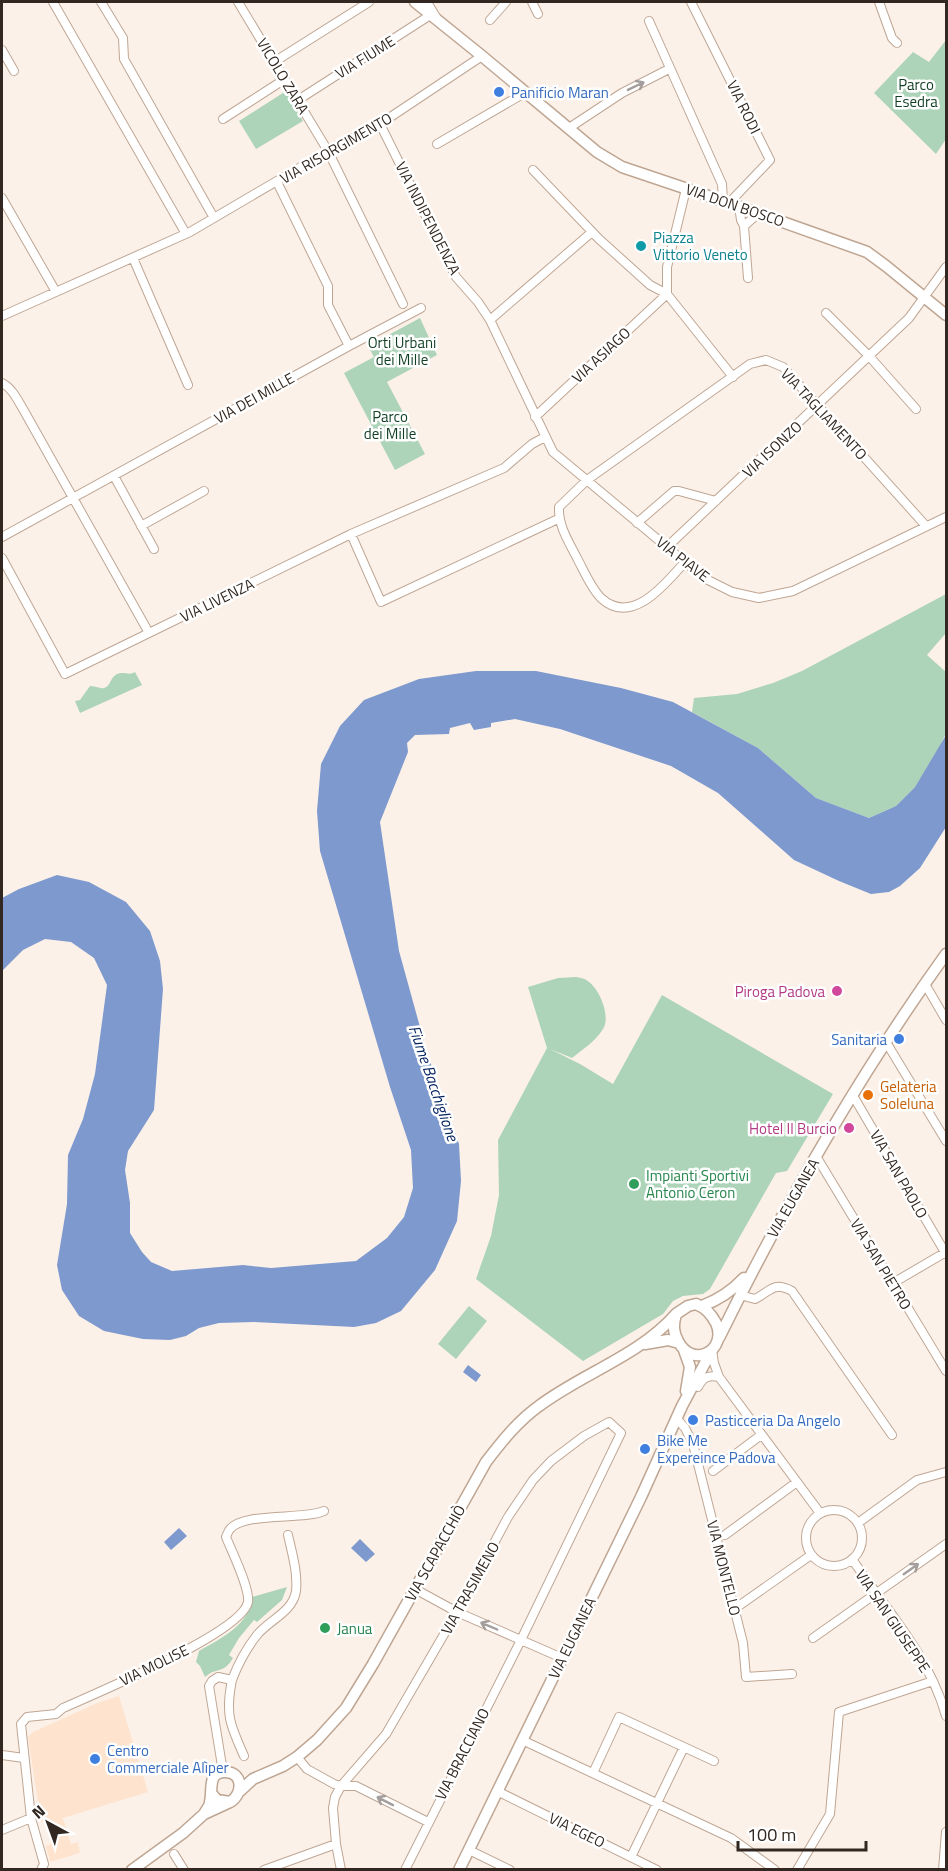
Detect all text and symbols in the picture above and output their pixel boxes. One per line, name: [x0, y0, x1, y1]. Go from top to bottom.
street label: VIA FIUME: [331, 30, 399, 84]
street label: VICOLO ZARA: [251, 33, 315, 119]
park label: Parco Esedra: [894, 73, 938, 113]
street label: VIA RODI: [721, 76, 767, 138]
one-way arrow: [626, 79, 644, 91]
place label: Panificio Maran: [511, 81, 609, 104]
marker: Panificio Maran: [492, 85, 506, 99]
street label: VIA RISORGIMENTO: [276, 106, 397, 190]
street label: VIA INDIPENDENZA: [390, 157, 466, 279]
street label: VIA DON BOSCO: [683, 177, 787, 233]
place label: Piazza Vittorio Veneto: [653, 226, 748, 266]
marker: Piazza Vittorio Veneto: [634, 239, 648, 253]
street label: VIA ASIAGO: [566, 322, 636, 388]
park label: Orti Urbani dei Mille: [368, 331, 436, 371]
street label: VIA TAGLIAMENTO: [775, 363, 873, 465]
street label: VIA DEI MILLE: [210, 366, 298, 430]
park label: Parco dei Mille: [364, 405, 416, 445]
street label: VIA ISONZO: [737, 415, 807, 483]
street label: VIA PIAVE: [651, 531, 715, 587]
street label: VIA LIVENZA: [176, 572, 258, 628]
place label: Piroga Padova: [735, 980, 825, 1003]
marker: Piroga Padova: [830, 984, 844, 998]
water label: Fiume Bacchiglione: [403, 1022, 466, 1146]
place label: Sanitaria: [831, 1028, 887, 1051]
marker: Sanitaria: [892, 1032, 906, 1046]
place label: Gelateria Soleluna: [880, 1075, 937, 1115]
marker: Gelateria Soleluna: [861, 1088, 875, 1102]
place label: Hotel Il Burcio: [749, 1117, 837, 1140]
marker: Hotel Il Burcio: [842, 1121, 856, 1135]
street label: VIA SAN PAOLO: [864, 1125, 934, 1223]
street label: VIA EUGANEA: [761, 1154, 825, 1242]
place label: Impianti Sportivi Antonio Ceron: [646, 1164, 749, 1204]
marker: Impianti Sportivi Antonio Ceron: [627, 1177, 641, 1191]
street label: VIA SAN PIETRO: [845, 1214, 917, 1314]
place label: Pasticceria Da Angelo: [705, 1409, 841, 1432]
marker: Pasticceria Da Angelo: [686, 1413, 700, 1427]
place label: Bike Me Expereince Padova: [657, 1429, 776, 1469]
marker: Bike Me Expereince Padova: [638, 1442, 652, 1456]
street label: VIA SCAPACCHIÒ: [399, 1501, 471, 1605]
street label: VIA MONTELLO: [701, 1518, 747, 1618]
street label: VIA TRASIMENO: [435, 1537, 505, 1639]
one-way arrow: [902, 1563, 918, 1575]
street label: VIA SAN GIUSEPPE: [850, 1565, 936, 1677]
street label: VIA EUGANEA: [542, 1593, 602, 1683]
place label: Janua: [337, 1617, 373, 1640]
one-way arrow: [480, 1620, 499, 1631]
marker: Janua: [318, 1621, 332, 1635]
street label: VIA MOLISE: [115, 1638, 193, 1692]
street label: VIA BRACCIANO: [429, 1704, 495, 1804]
place label: Centro Commerciale Alìper: [107, 1739, 229, 1779]
marker: Centro Commerciale Alìper: [88, 1752, 102, 1766]
north arrow: [18, 1793, 78, 1853]
one-way arrow: [377, 1795, 395, 1806]
text: N: [26, 1799, 50, 1824]
street label: VIA EGEO: [545, 1806, 609, 1854]
scale bar: [738, 1814, 866, 1852]
text: 100 m: [747, 1821, 796, 1848]

